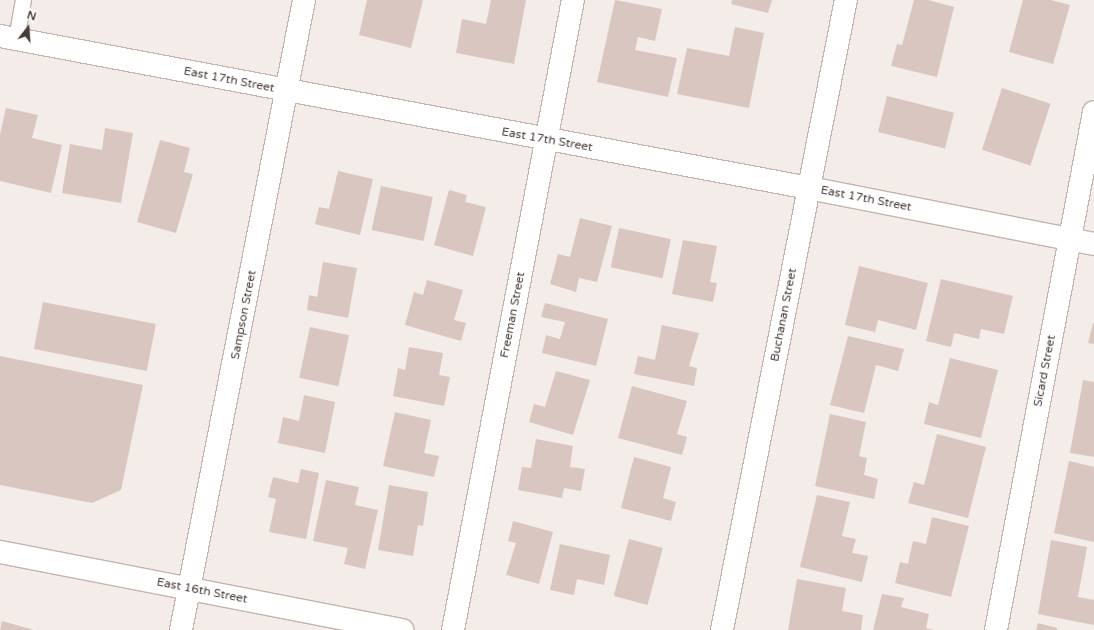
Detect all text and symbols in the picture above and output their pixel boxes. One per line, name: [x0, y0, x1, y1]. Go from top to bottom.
north arrow: [8, 8, 48, 48]
text: N: [26, 9, 38, 24]
street label: East 17th Street: [182, 64, 276, 96]
street label: East 17th Street: [500, 125, 594, 155]
street label: East 17th Street: [819, 183, 913, 215]
street label: Buchanan Street: [768, 267, 800, 363]
street label: Sampson Street: [228, 269, 260, 361]
street label: Freeman Street: [498, 271, 528, 359]
street label: Sicard Street: [1031, 334, 1059, 408]
street label: East 16th Street: [155, 575, 249, 607]

